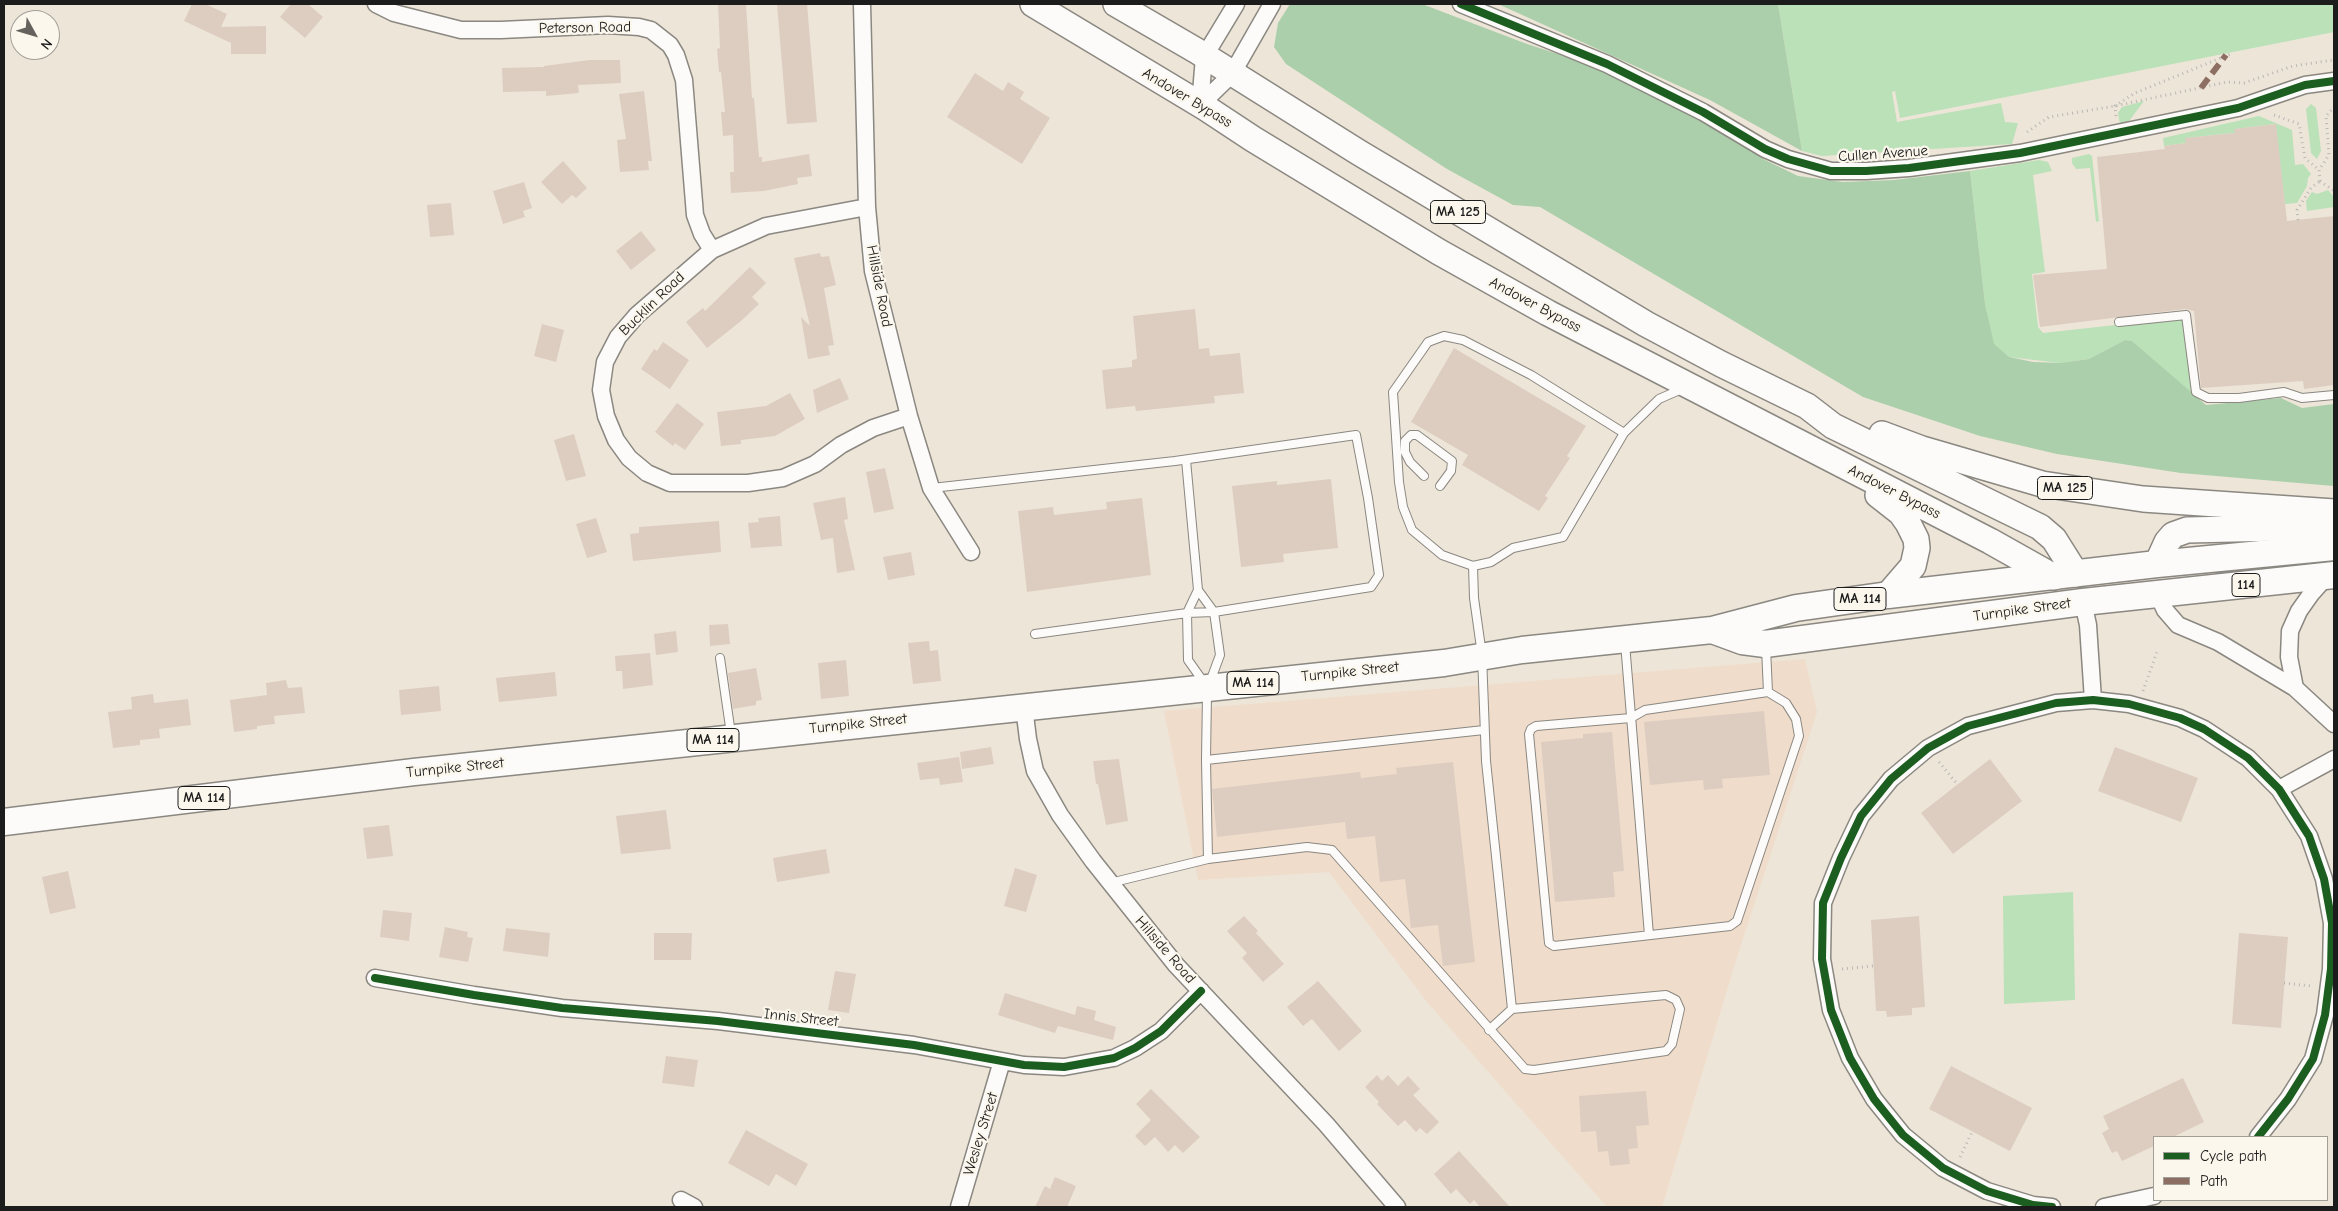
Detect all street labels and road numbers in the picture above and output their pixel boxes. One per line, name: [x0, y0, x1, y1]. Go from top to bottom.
street label: Peterson Road: [539, 18, 631, 38]
street label: Andover Bypass: [1139, 64, 1235, 132]
street label: Cullen Avenue: [1838, 142, 1928, 166]
road number: MA 125: [1430, 200, 1486, 223]
street label: Hillside Road: [862, 243, 896, 329]
street label: Bucklin Road: [616, 268, 688, 340]
street label: Andover Bypass: [1486, 273, 1584, 337]
street label: Andover Bypass: [1845, 461, 1943, 523]
road number: MA 125: [2038, 476, 2092, 499]
road number: 114: [2232, 574, 2260, 596]
road number: MA 114: [1834, 588, 1886, 610]
street label: Turnpike Street: [1972, 594, 2072, 626]
street label: Turnpike Street: [1300, 658, 1400, 686]
road number: MA 114: [1227, 671, 1279, 694]
street label: Turnpike Street: [808, 710, 908, 738]
road number: MA 114: [687, 728, 739, 752]
street label: Turnpike Street: [405, 754, 505, 782]
road number: MA 114: [178, 786, 230, 810]
street label: Hillside Road: [1131, 913, 1199, 987]
street label: Innis Street: [763, 1005, 839, 1031]
street label: Wesley Street: [960, 1090, 1002, 1178]

